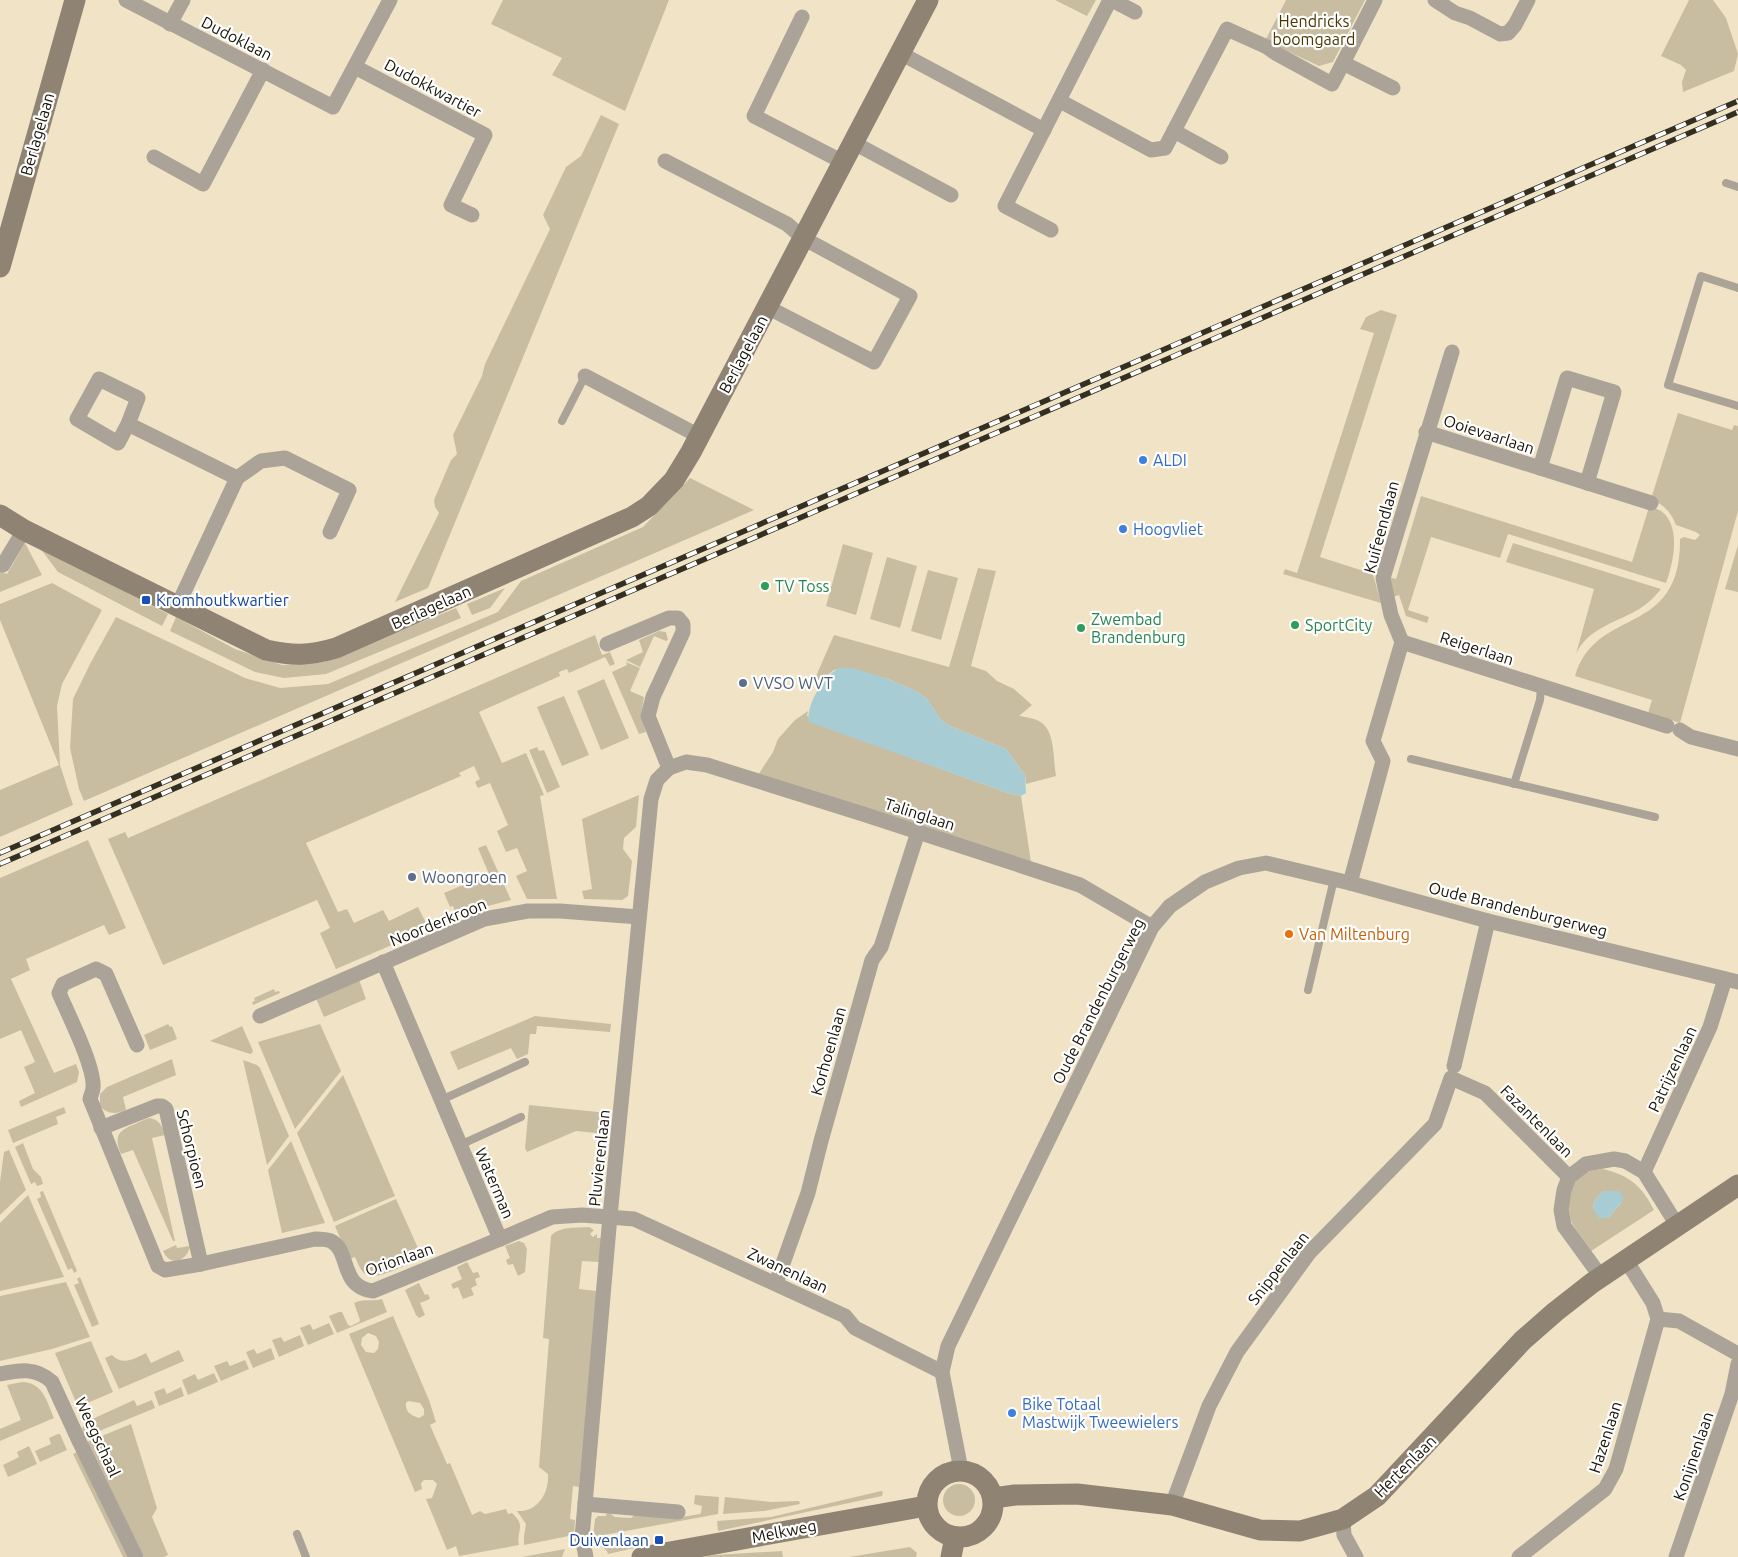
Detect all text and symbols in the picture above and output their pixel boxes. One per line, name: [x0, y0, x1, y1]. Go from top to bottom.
street label: Dudoklaan: [199, 12, 275, 64]
park label: Hendricks boomgaard: [1273, 12, 1355, 48]
street label: Dudokkwartier: [381, 55, 485, 121]
street label: Berlagelaan: [17, 90, 57, 178]
street label: Berlagelaan: [715, 312, 771, 396]
street label: Ooievaarlaan: [1441, 411, 1537, 457]
place label: ALDI: [1153, 451, 1187, 469]
marker: ALDI: [1137, 454, 1149, 466]
street label: Kuifeendlaan: [1360, 479, 1402, 575]
place label: Hoogvliet: [1133, 520, 1204, 538]
marker: Hoogvliet: [1117, 523, 1129, 535]
place label: TV Toss: [775, 577, 830, 595]
marker: TV Toss: [759, 580, 771, 592]
street label: Berlagelaan: [388, 581, 474, 633]
place label: Kromhoutkwartier: [156, 591, 289, 609]
marker: Kromhoutkwartier: [140, 594, 152, 606]
place label: Zwembad Brandenburg: [1091, 610, 1186, 646]
place label: SportCity: [1305, 616, 1372, 634]
marker: SportCity: [1289, 619, 1301, 631]
marker: Zwembad Brandenburg: [1075, 622, 1087, 634]
street label: Reigerlaan: [1438, 628, 1516, 668]
place label: VVSO WVT: [753, 674, 833, 692]
marker: VVSO WVT: [737, 677, 749, 689]
street label: Talinglaan: [883, 794, 957, 834]
place label: Woongroen: [422, 868, 507, 886]
marker: Woongroen: [406, 871, 418, 883]
street label: Oude Brandenburgerweg: [1427, 878, 1609, 940]
street label: Noorderkroon: [387, 894, 489, 950]
street label: Oude Brandenburgerweg: [1048, 915, 1148, 1087]
place label: Van Miltenburg: [1299, 925, 1410, 943]
marker: Van Miltenburg: [1283, 928, 1295, 940]
street label: Korhoenlaan: [807, 1005, 849, 1097]
street label: Patrijzenlaan: [1644, 1023, 1700, 1115]
street label: Fazantenlaan: [1497, 1081, 1577, 1161]
street label: Schorpioen: [173, 1108, 211, 1190]
street label: Pluvierenlaan: [585, 1109, 613, 1207]
street label: Waterman: [472, 1145, 518, 1221]
street label: Snippenlaan: [1244, 1228, 1312, 1308]
street label: Orionlaan: [363, 1239, 435, 1279]
street label: Zwanenlaan: [745, 1244, 831, 1296]
street label: Weegschaal: [72, 1394, 124, 1480]
place label: Bike Totaal Mastwijk Tweewielers: [1022, 1395, 1178, 1431]
street label: Hazenlaan: [1585, 1399, 1625, 1475]
marker: Bike Totaal Mastwijk Tweewielers: [1006, 1407, 1018, 1419]
street label: Konijnenlaan: [1669, 1409, 1717, 1503]
street label: Hertenlaan: [1370, 1431, 1440, 1501]
street label: Melkweg: [750, 1516, 818, 1546]
place label: Duivenlaan: [569, 1531, 649, 1549]
marker: Duivenlaan: [653, 1534, 665, 1546]

